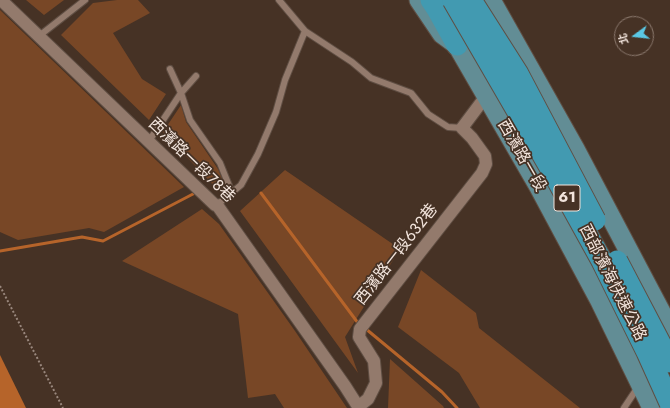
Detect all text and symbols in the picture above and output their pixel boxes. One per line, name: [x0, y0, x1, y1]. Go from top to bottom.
north arrow: [614, 16, 654, 56]
text: 北: [614, 31, 633, 46]
street label: 西濱路一段78巷: [144, 115, 238, 207]
street label: 西濱路一段: [493, 117, 549, 195]
road number: 61: [554, 185, 580, 211]
street label: 西濱路一段632巷: [352, 201, 442, 309]
street label: 西部濱海快速公路: [574, 222, 650, 344]

